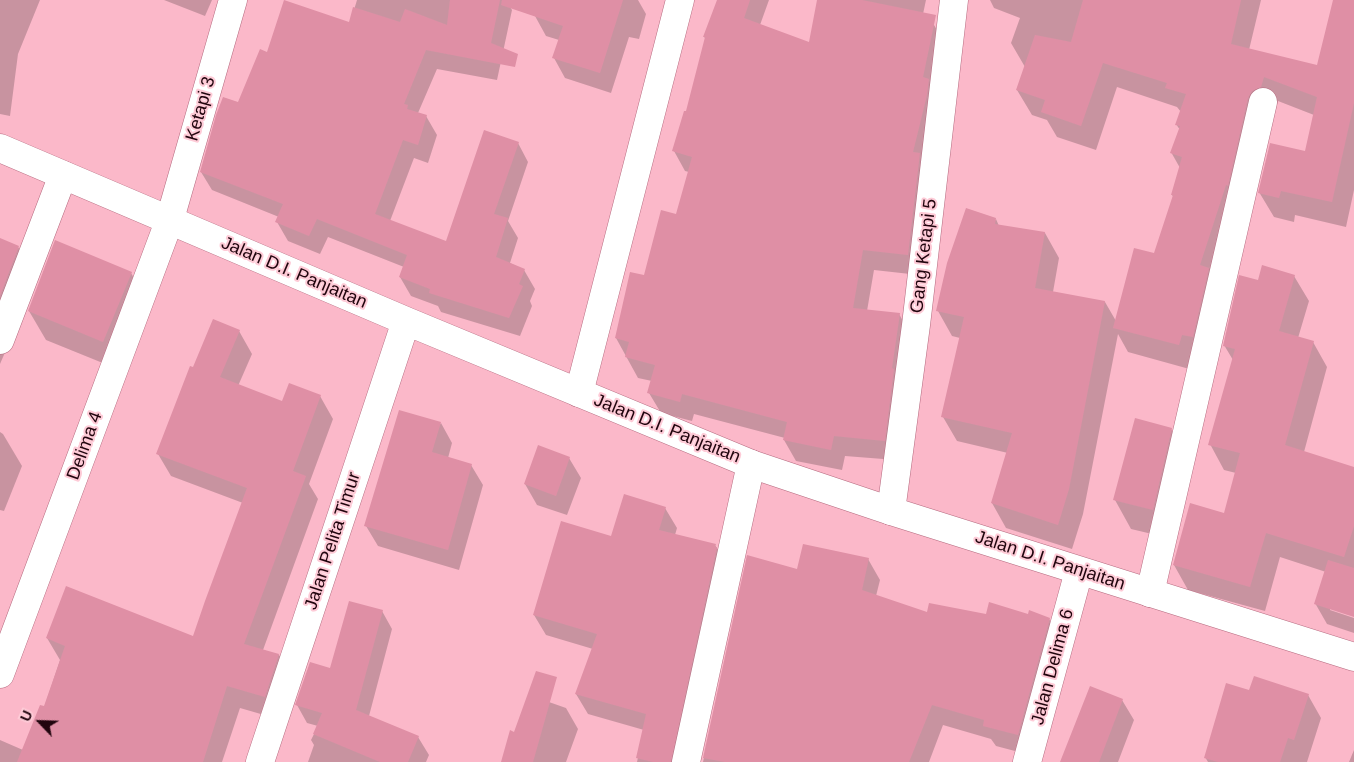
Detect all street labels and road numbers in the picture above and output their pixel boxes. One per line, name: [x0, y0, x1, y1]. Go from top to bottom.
street label: Ketapi 3: [182, 74, 220, 144]
street label: Gang Ketapi 5: [906, 198, 942, 314]
street label: Jalan D.I. Panjaitan: [218, 233, 370, 313]
street label: Jalan D.I. Panjaitan: [591, 390, 743, 468]
street label: Delima 4: [63, 409, 107, 483]
street label: Jalan Pelita Timur: [301, 469, 365, 613]
street label: Jalan D.I. Panjaitan: [972, 527, 1128, 595]
street label: Jalan Delima 6: [1027, 607, 1079, 727]

